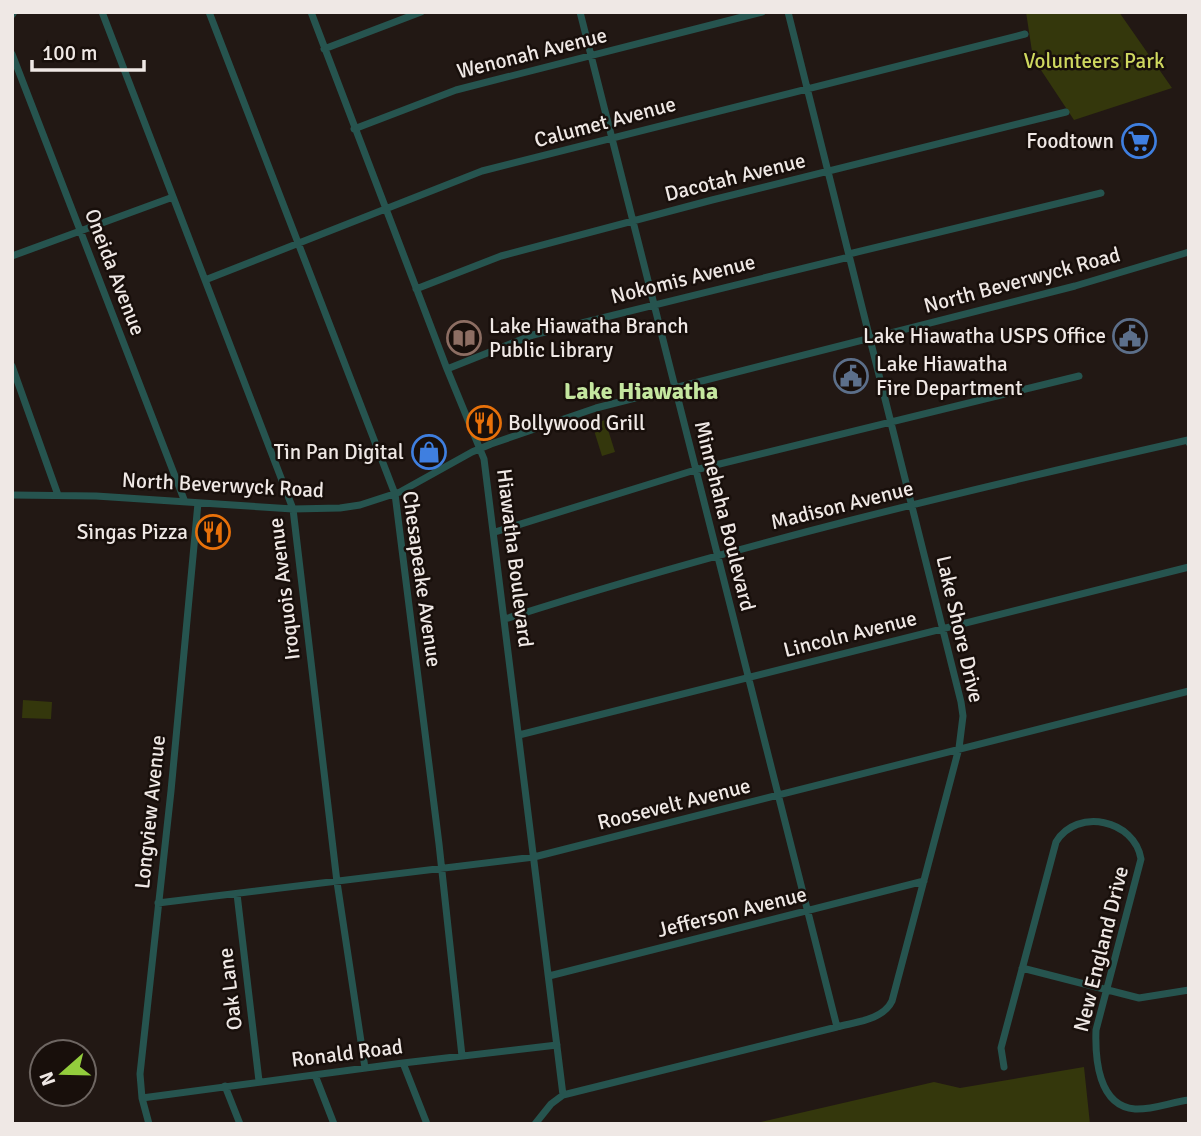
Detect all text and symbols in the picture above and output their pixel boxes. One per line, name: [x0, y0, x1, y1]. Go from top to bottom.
street label: Wenonah Avenue: [454, 22, 610, 84]
scale bar: [32, 28, 144, 72]
text: 100 m: [42, 40, 97, 66]
park label: Volunteers Park: [1024, 48, 1165, 74]
street label: Calumet Avenue: [531, 91, 679, 153]
supermarket icon: Foodtown: [1120, 122, 1158, 160]
place label: Foodtown: [1026, 128, 1114, 154]
street label: Dacotah Avenue: [662, 147, 808, 207]
street label: Oneida Avenue: [79, 205, 151, 339]
street label: North Beverwyck Road: [921, 241, 1123, 319]
street label: Nokomis Avenue: [608, 248, 758, 310]
place label: Lake Hiawatha Branch Public Library: [489, 313, 689, 363]
public building icon: Lake Hiawatha USPS Office: [1111, 317, 1149, 355]
library icon: Lake Hiawatha Branch Public Library: [445, 319, 483, 357]
place label: Lake Hiawatha USPS Office: [863, 323, 1106, 349]
place label: Lake Hiawatha Fire Department: [876, 351, 1023, 401]
public building icon: Lake Hiawatha Fire Department: [832, 357, 870, 395]
district label: Lake Hiawatha: [564, 376, 718, 406]
restaurant icon: Bollywood Grill: [465, 404, 503, 442]
place label: Bollywood Grill: [508, 410, 645, 436]
street label: Minnehaha Boulevard: [689, 418, 761, 614]
shop icon: Tin Pan Digital: [410, 433, 448, 471]
place label: Tin Pan Digital: [274, 439, 404, 465]
street label: North Beverwyck Road: [121, 467, 325, 503]
street label: Hiawatha Boulevard: [491, 467, 539, 649]
street label: Madison Avenue: [768, 475, 916, 535]
street label: Chesapeake Avenue: [397, 489, 447, 669]
restaurant icon: Singas Pizza: [194, 513, 232, 551]
street label: Iroquois Avenue: [262, 516, 306, 662]
place label: Singas Pizza: [77, 519, 188, 545]
street label: Lake Shore Drive: [930, 553, 990, 705]
street label: Lincoln Avenue: [781, 605, 919, 663]
street label: Longview Avenue: [129, 734, 171, 890]
street label: Roosevelt Avenue: [595, 772, 753, 836]
street label: New England Drive: [1068, 863, 1134, 1035]
street label: Jefferson Avenue: [654, 881, 810, 943]
street label: Oak Lane: [212, 946, 248, 1032]
street label: Ronald Road: [290, 1033, 404, 1073]
north arrow: [28, 1038, 98, 1108]
text: N: [34, 1068, 62, 1089]

